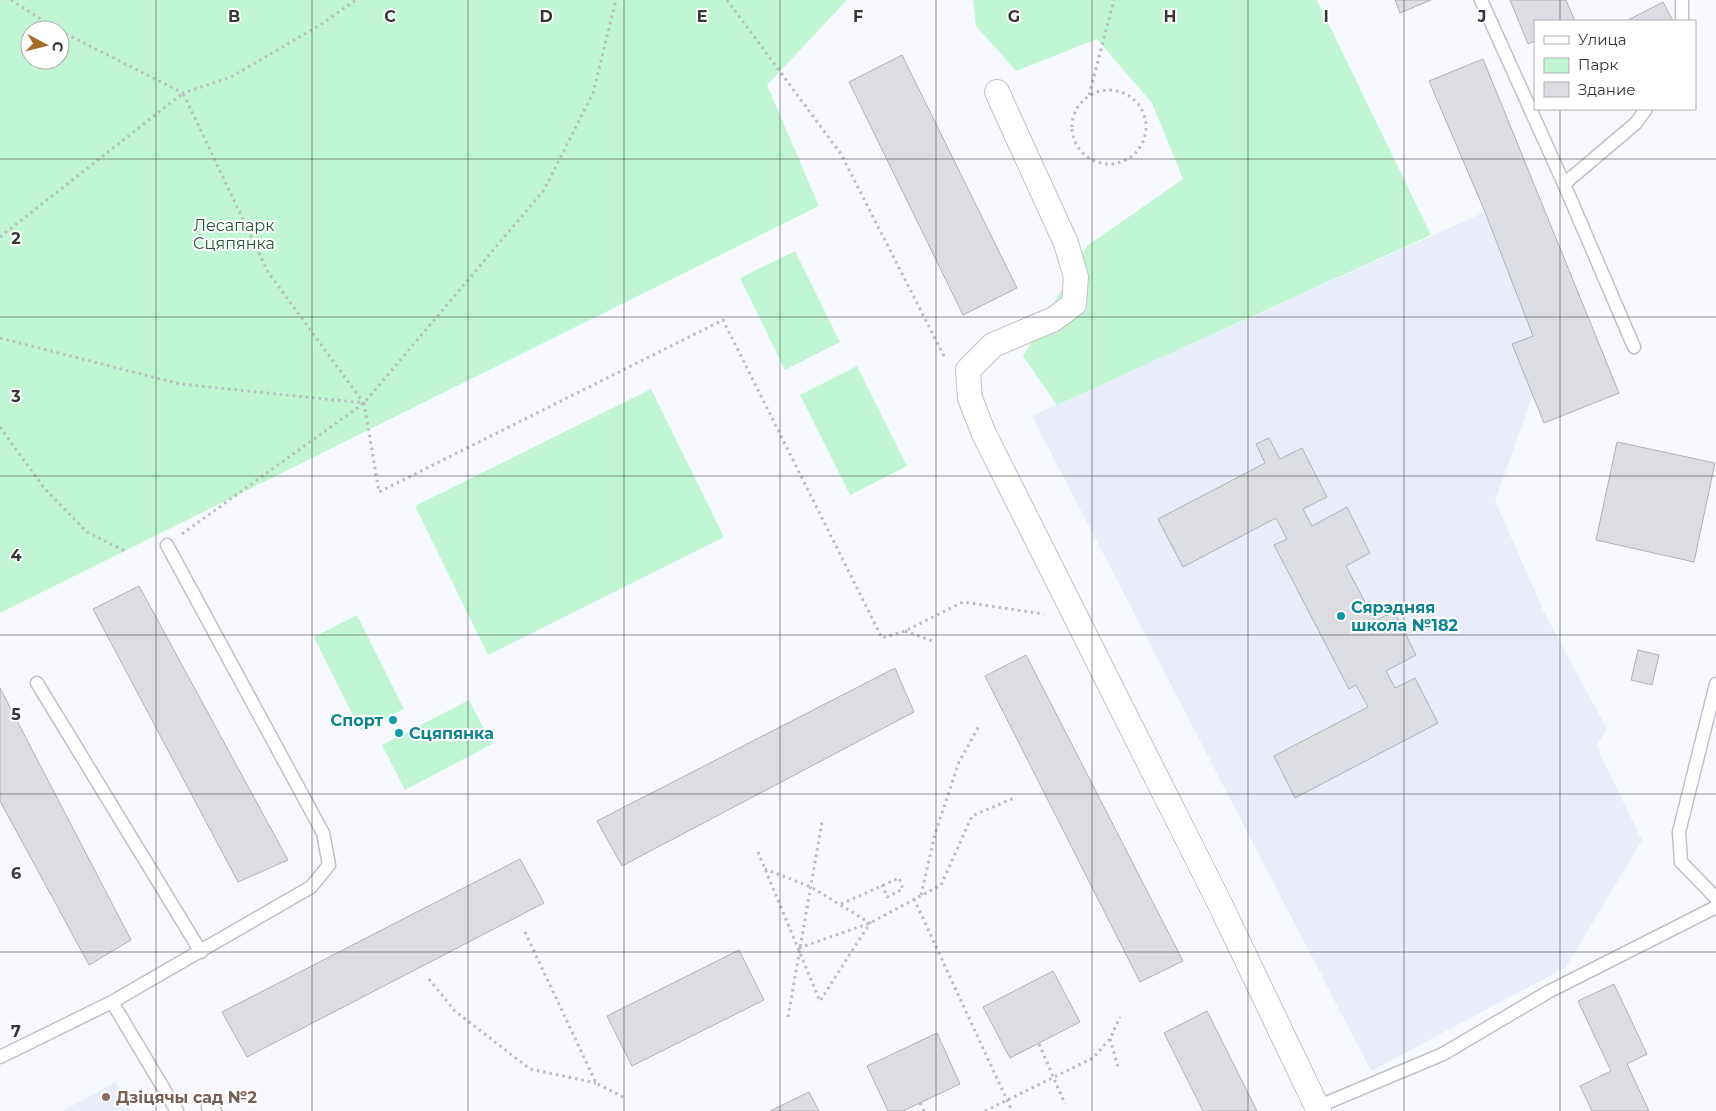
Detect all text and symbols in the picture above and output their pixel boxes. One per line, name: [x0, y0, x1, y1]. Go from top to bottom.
text: B: [228, 7, 240, 26]
text: C: [384, 7, 396, 26]
text: D: [539, 7, 553, 26]
text: E: [697, 7, 707, 26]
text: F: [853, 7, 863, 26]
text: G: [1008, 7, 1020, 26]
text: H: [1164, 7, 1176, 26]
text: I: [1323, 7, 1329, 26]
text: J: [1477, 7, 1486, 26]
north arrow: [20, 20, 70, 70]
legend: [1534, 20, 1696, 110]
text: Улица: [1578, 30, 1626, 49]
text: С: [48, 40, 67, 53]
text: Парк: [1578, 55, 1618, 74]
text: Здание: [1578, 80, 1636, 99]
park label: Лесапарк Сцяпянка: [193, 216, 275, 253]
text: 2: [11, 229, 21, 248]
text: 3: [10, 387, 21, 406]
text: 4: [10, 546, 22, 565]
place label: Сярэдняя школа №182: [1351, 598, 1458, 635]
marker: Сярэдняя школа №182: [1335, 610, 1347, 622]
text: 5: [11, 705, 21, 724]
place label: Спорт: [331, 711, 383, 730]
marker: Спорт: [387, 714, 399, 726]
place label: Сцяпянка: [409, 724, 494, 743]
marker: Сцяпянка: [393, 727, 405, 739]
text: 6: [11, 864, 21, 883]
text: 7: [11, 1022, 21, 1041]
place label: Дзіцячы сад №2: [116, 1088, 257, 1107]
marker: Дзіцячы сад №2: [100, 1091, 112, 1103]

